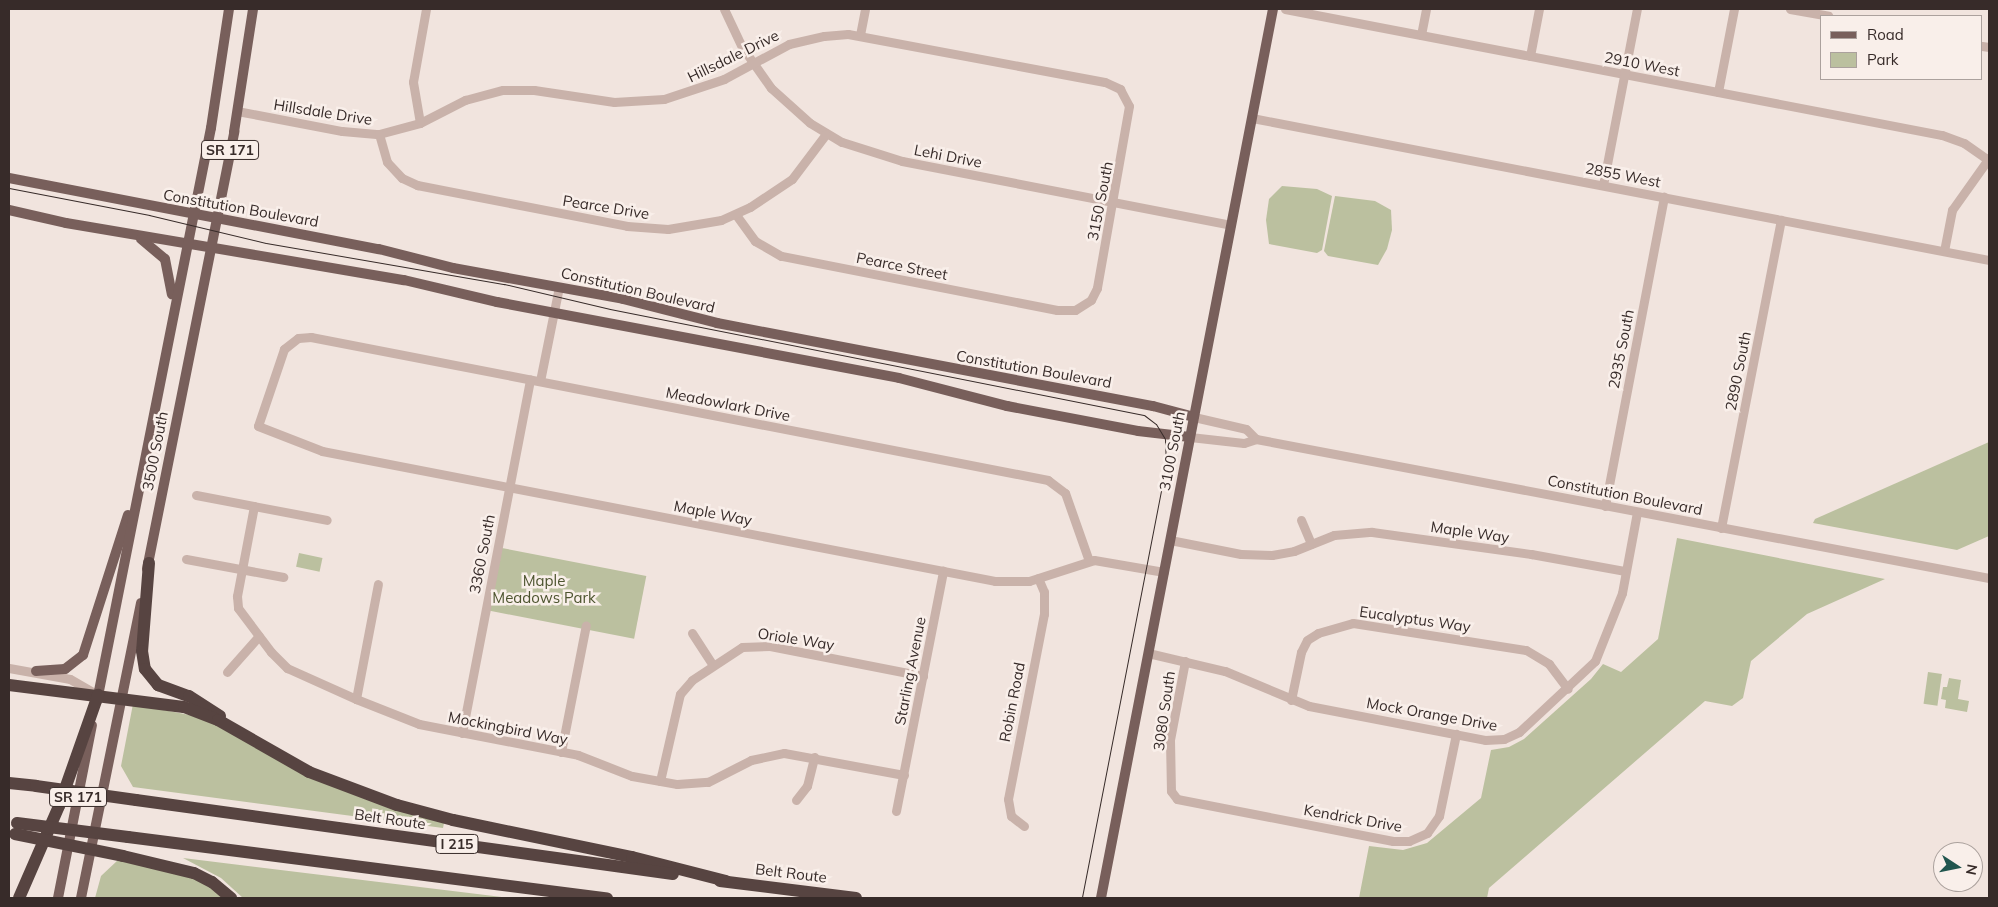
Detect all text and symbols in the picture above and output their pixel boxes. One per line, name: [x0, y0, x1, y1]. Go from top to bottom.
legend: [1820, 15, 1983, 80]
text: Road: [1867, 25, 1904, 44]
street label: Hillsdale Drive: [684, 26, 782, 86]
street label: 2910 West: [1603, 48, 1681, 80]
text: Park: [1867, 50, 1899, 69]
street label: Hillsdale Drive: [272, 95, 374, 129]
road number: SR 171: [200, 138, 260, 162]
street label: Lehi Drive: [913, 141, 983, 171]
street label: 2855 West: [1584, 159, 1662, 191]
street label: 3150 South: [1083, 160, 1117, 242]
street label: Constitution Boulevard: [162, 185, 320, 231]
street label: Pearce Drive: [561, 191, 651, 223]
street label: Pearce Street: [855, 248, 949, 284]
street label: Constitution Boulevard: [559, 264, 717, 316]
street label: 2935 South: [1604, 308, 1638, 390]
street label: 2890 South: [1721, 330, 1755, 412]
street label: Constitution Boulevard: [955, 346, 1113, 392]
street label: Meadowlark Drive: [664, 383, 792, 425]
street label: 3500 South: [138, 410, 172, 492]
street label: 3100 South: [1155, 410, 1189, 492]
street label: Constitution Boulevard: [1546, 471, 1704, 519]
street label: Maple Way: [672, 497, 754, 529]
street label: 3360 South: [465, 513, 499, 595]
street label: Maple Way: [1430, 518, 1510, 546]
park label: Maple Meadows Park: [492, 571, 596, 606]
street label: Eucalyptus Way: [1358, 602, 1472, 636]
street label: Starling Avenue: [891, 615, 929, 727]
street label: Oriole Way: [756, 624, 836, 654]
street label: Robin Road: [995, 661, 1029, 743]
street label: 3080 South: [1149, 670, 1179, 752]
street label: Mock Orange Drive: [1365, 694, 1499, 734]
street label: Mockingbird Way: [447, 708, 569, 748]
road number: SR 171: [48, 786, 108, 809]
street label: Kendrick Drive: [1302, 800, 1404, 836]
street label: Belt Route: [353, 805, 427, 833]
road number: I 215: [434, 832, 480, 856]
north arrow: [1933, 842, 1983, 892]
street label: Belt Route: [754, 860, 828, 886]
text: N: [1962, 863, 1982, 877]

